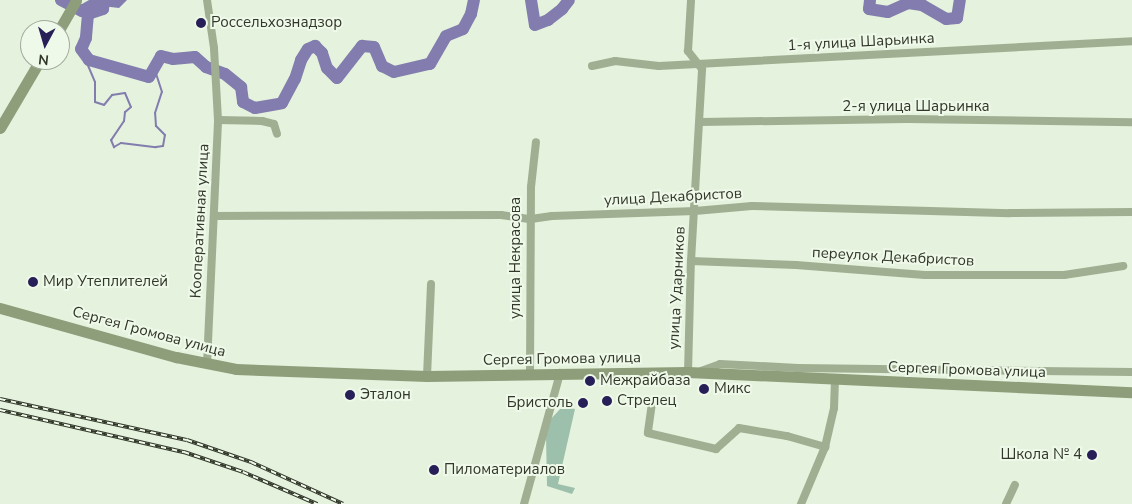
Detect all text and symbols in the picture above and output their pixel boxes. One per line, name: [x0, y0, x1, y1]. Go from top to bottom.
place label: Россельхознадзор: [211, 14, 342, 32]
marker: Россельхознадзор: [195, 17, 207, 29]
north arrow: [20, 20, 70, 70]
street label: 1-я улица Шарьинка: [787, 29, 935, 55]
text: N: [37, 49, 50, 69]
street label: 2-я улица Шарьинка: [842, 98, 990, 116]
street label: Кооперативная улица: [187, 143, 213, 299]
street label: улица Декабристов: [604, 184, 742, 210]
street label: улица Некрасова: [507, 197, 525, 319]
street label: улица Ударников: [665, 226, 689, 350]
street label: переулок Декабристов: [811, 244, 975, 270]
place label: Мир Утеплителей: [43, 273, 168, 291]
marker: Мир Утеплителей: [27, 276, 39, 288]
street label: Сергея Громова улица: [70, 303, 228, 361]
street label: Сергея Громова улица: [483, 349, 641, 369]
street label: Сергея Громова улица: [888, 358, 1046, 382]
place label: Межрайбаза: [600, 372, 691, 390]
marker: Межрайбаза: [584, 375, 596, 387]
place label: Микс: [714, 380, 751, 398]
marker: Микс: [698, 383, 710, 395]
place label: Эталон: [360, 386, 411, 404]
marker: Эталон: [344, 389, 356, 401]
place label: Стрелец: [617, 392, 676, 410]
place label: Бристоль: [507, 394, 573, 412]
marker: Стрелец: [601, 395, 613, 407]
marker: Бристоль: [577, 397, 589, 409]
place label: Школа № 4: [1000, 446, 1082, 464]
marker: Школа № 4: [1086, 449, 1098, 461]
place label: Пиломатериалов: [444, 461, 565, 479]
marker: Пиломатериалов: [428, 464, 440, 476]

